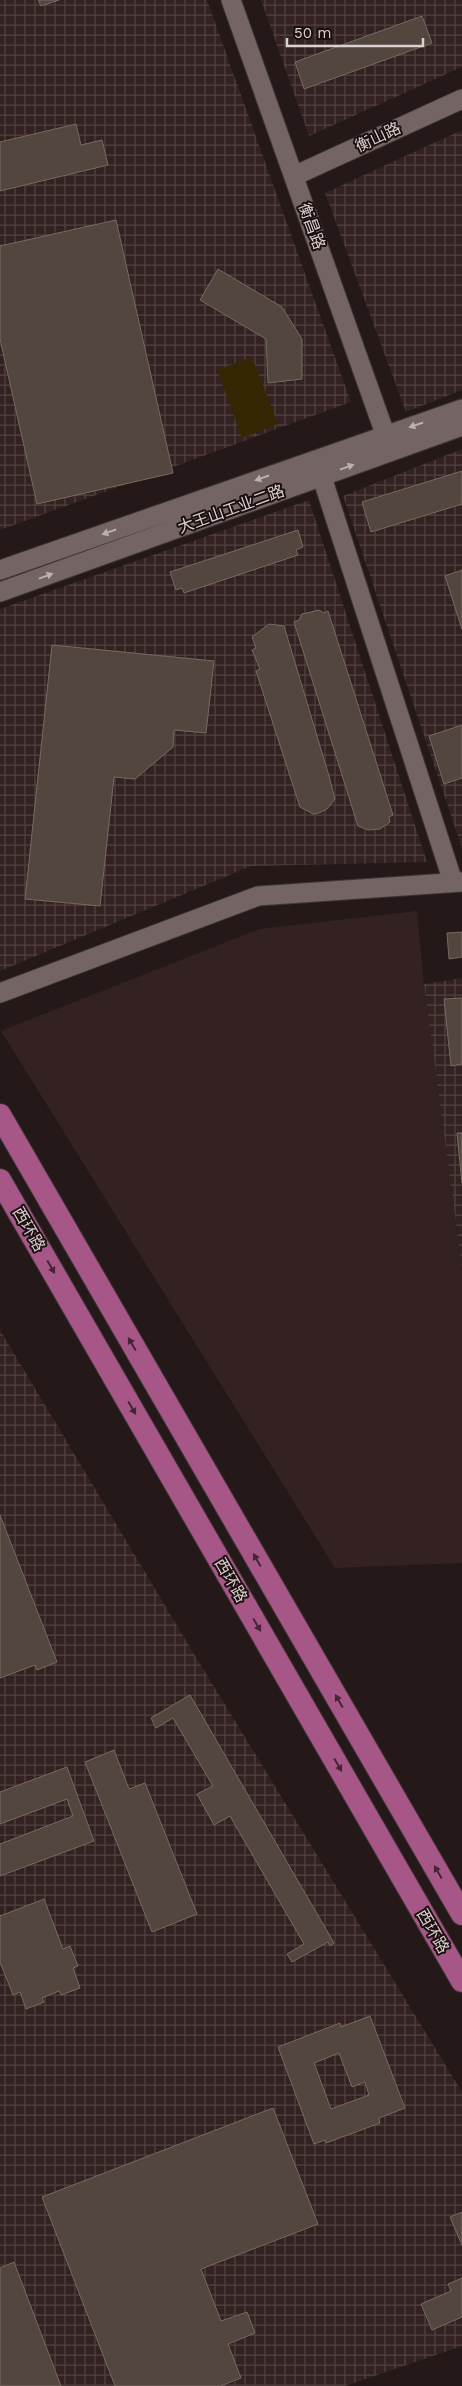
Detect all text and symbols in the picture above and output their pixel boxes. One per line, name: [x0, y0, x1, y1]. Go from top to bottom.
scale bar: [287, 15, 423, 47]
text: 50 m: [294, 24, 331, 42]
street label: 衡山路: [352, 118, 404, 156]
street label: 衡昌路: [295, 200, 329, 252]
one-way arrow: [408, 421, 423, 429]
one-way arrow: [340, 463, 355, 471]
one-way arrow: [255, 475, 270, 482]
street label: 大王山工业二路: [175, 481, 287, 537]
one-way arrow: [101, 528, 116, 536]
one-way arrow: [39, 572, 54, 580]
street label: 西环路: [9, 1203, 49, 1255]
one-way arrow: [46, 1261, 55, 1274]
one-way arrow: [128, 1337, 137, 1350]
one-way arrow: [127, 1401, 136, 1415]
street label: 西环路: [211, 1554, 251, 1606]
one-way arrow: [253, 1554, 262, 1567]
one-way arrow: [252, 1618, 261, 1631]
one-way arrow: [334, 1694, 343, 1708]
one-way arrow: [333, 1759, 342, 1772]
one-way arrow: [433, 1865, 442, 1878]
street label: 西环路: [413, 1905, 453, 1957]

